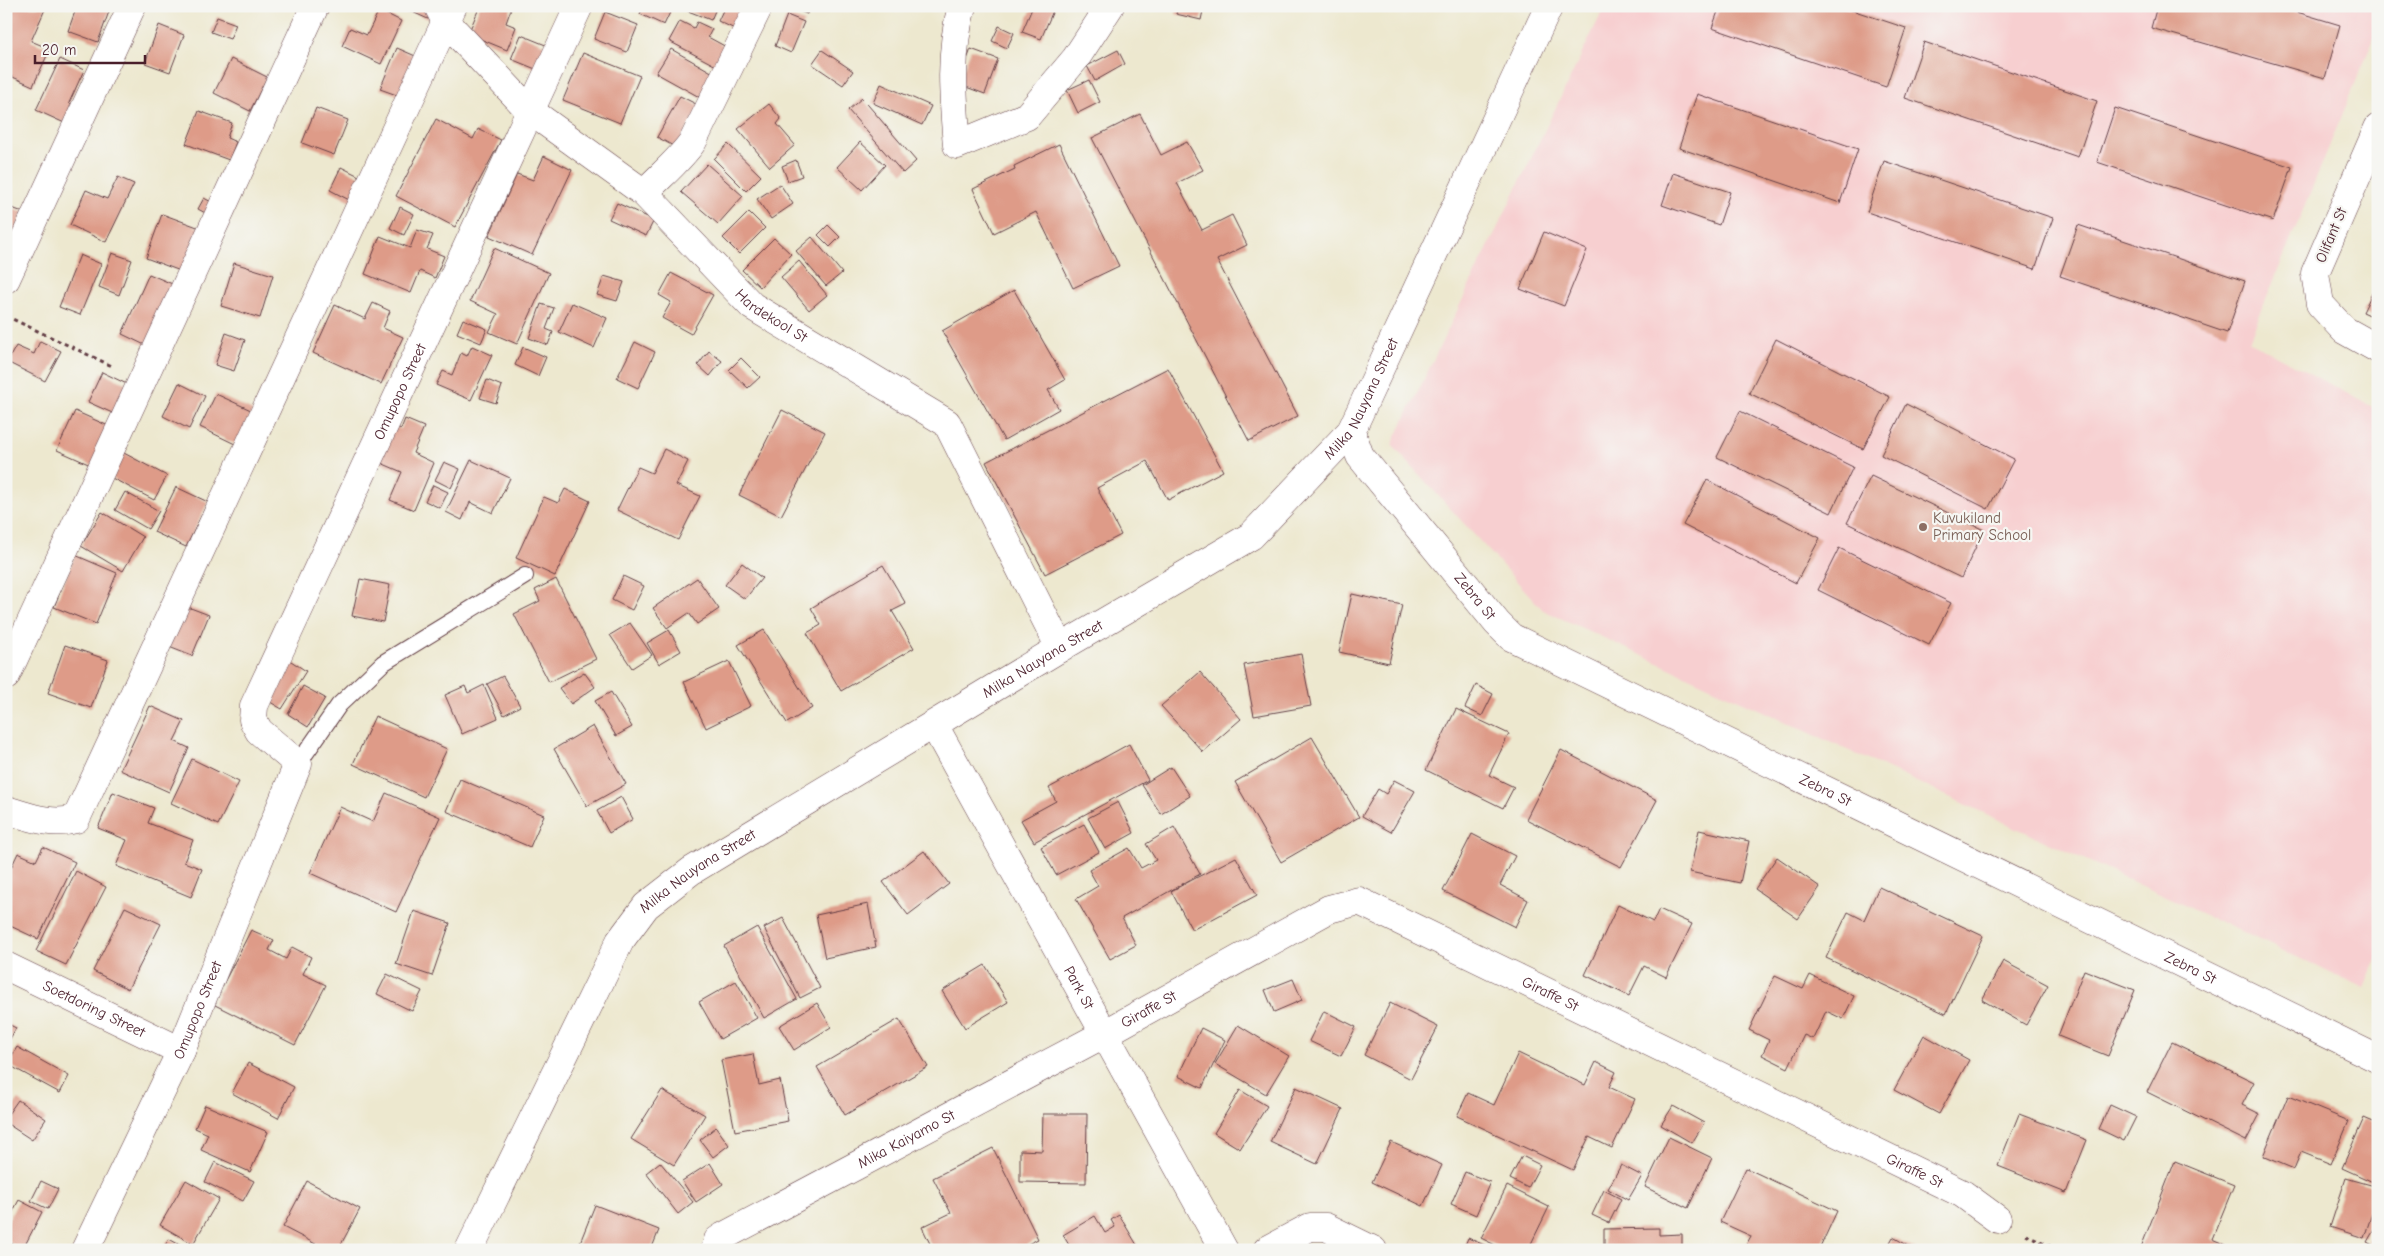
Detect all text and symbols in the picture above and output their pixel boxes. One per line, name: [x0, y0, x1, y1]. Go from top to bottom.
scale bar: [35, 32, 145, 64]
text: 20 m: [42, 41, 76, 59]
street label: Olifant St: [2311, 204, 2351, 265]
street label: Hardekool St: [731, 285, 811, 346]
street label: Milka Nauyana Street: [1320, 335, 1402, 463]
street label: Omupopo Street: [370, 340, 430, 443]
place label: Kuvukiland Primary School: [1933, 509, 2031, 544]
marker: Kuvukiland Primary School: [1917, 521, 1929, 533]
street label: Zebra St: [1451, 569, 1500, 624]
street label: Milka Nauyana Street: [979, 616, 1106, 702]
street label: Zebra St: [1797, 770, 1855, 811]
street label: Milka Nauyana Street: [636, 825, 760, 917]
street label: Zebra St: [2162, 948, 2220, 988]
street label: Omupopo Street: [169, 958, 226, 1062]
street label: Park St: [1060, 963, 1098, 1013]
street label: Giraffe St: [1519, 972, 1582, 1015]
street label: Soetdoring Street: [40, 976, 149, 1042]
street label: Giraffe St: [1118, 986, 1180, 1032]
street label: Mika Kaiyamo St: [855, 1106, 958, 1172]
street label: Giraffe St: [1883, 1149, 1947, 1192]

